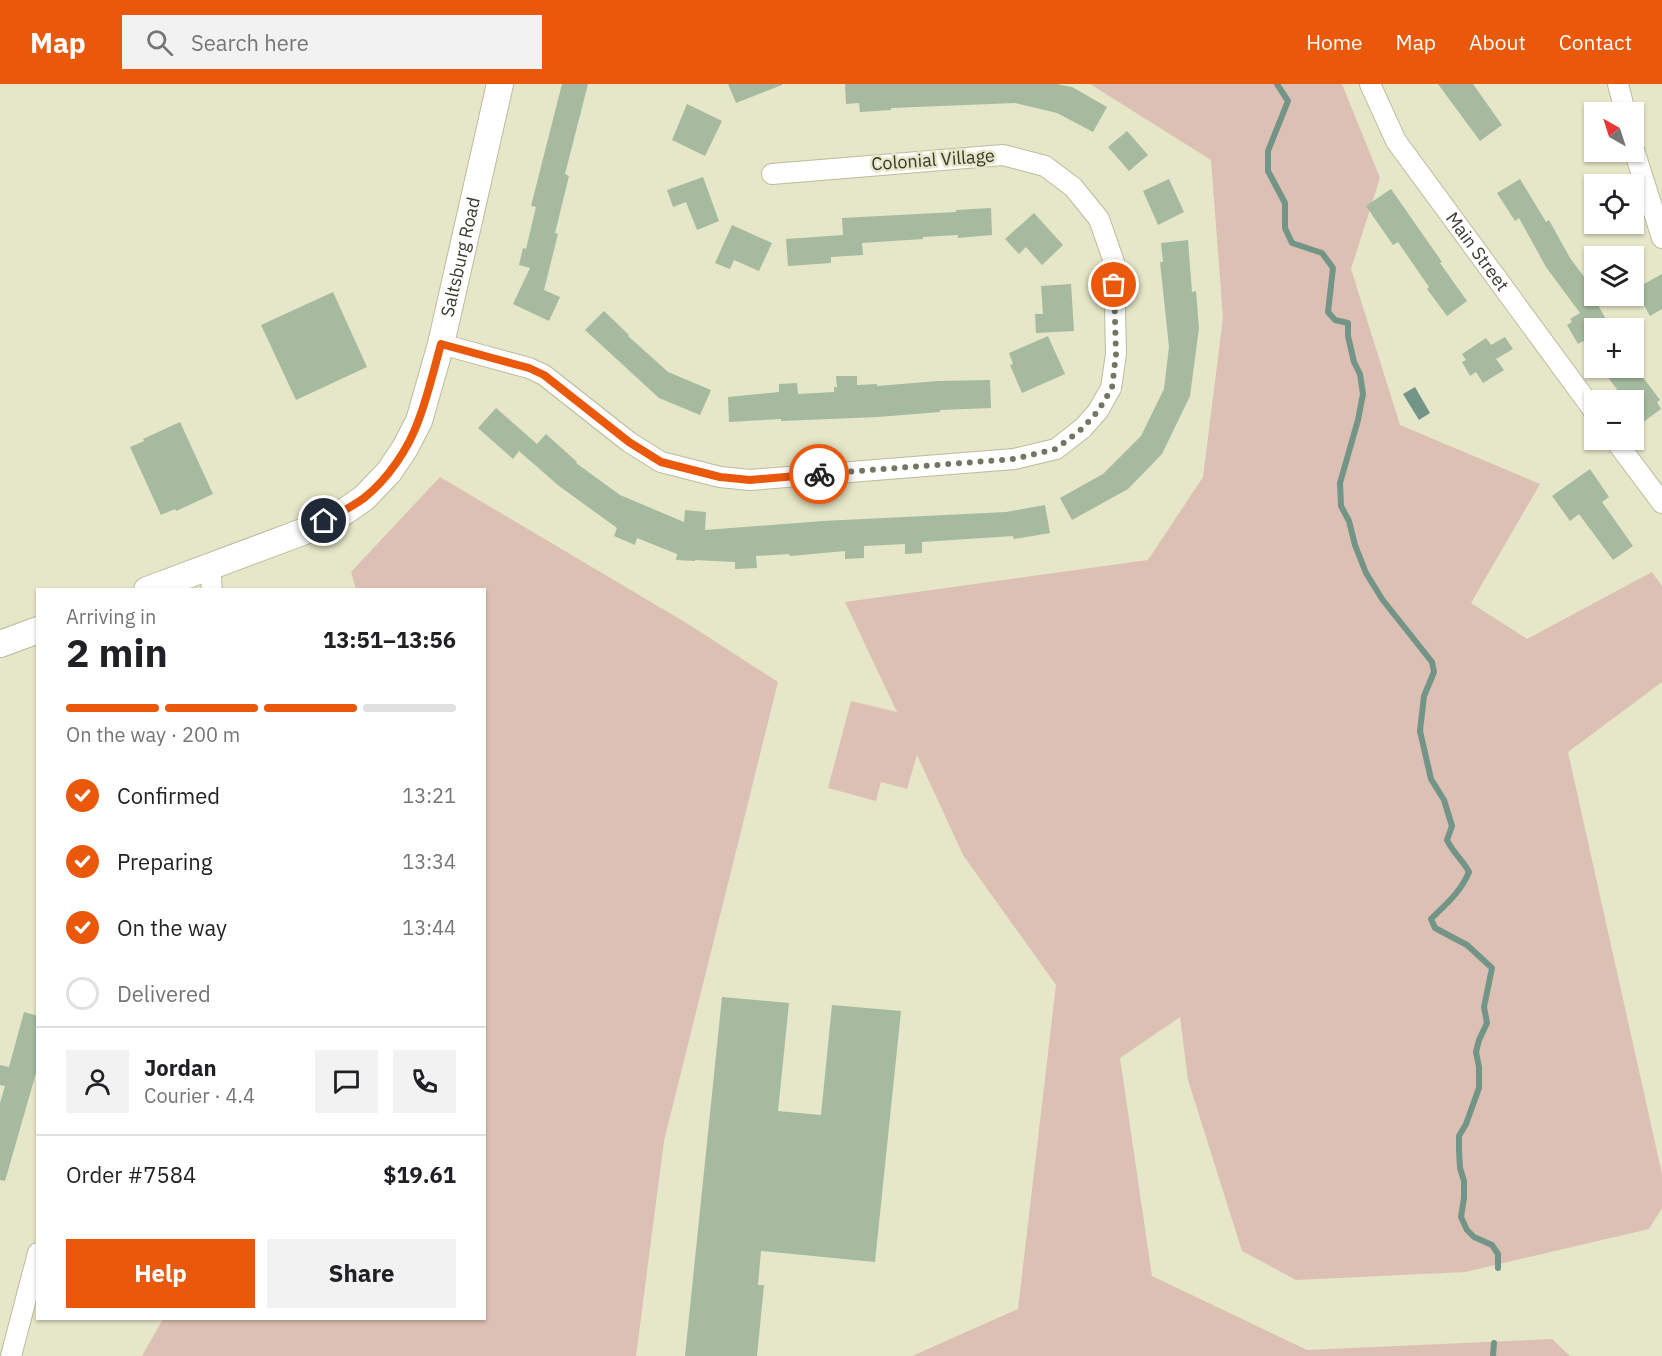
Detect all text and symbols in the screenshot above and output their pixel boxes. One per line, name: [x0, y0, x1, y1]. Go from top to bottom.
search box: [122, 15, 542, 69]
text: Map: [30, 24, 86, 61]
icon: search: [143, 26, 176, 59]
text: Search here: [191, 28, 309, 57]
text: Home: [1306, 28, 1363, 56]
text: Map: [1396, 28, 1436, 56]
text: About: [1469, 28, 1526, 56]
text: Contact: [1559, 28, 1632, 56]
north arrow: [1584, 102, 1644, 162]
map controls: [1584, 102, 1644, 450]
street label: Colonial Village: [870, 144, 996, 175]
button: locate: [1584, 174, 1644, 234]
street label: Saltsburg Road: [436, 195, 485, 319]
street label: Main Street: [1441, 207, 1514, 296]
button: layers: [1584, 246, 1644, 306]
pin: [1088, 259, 1139, 310]
icon: bag: [1097, 268, 1130, 301]
button: +: [1584, 318, 1644, 378]
button: −: [1584, 390, 1644, 450]
courier: [789, 444, 849, 504]
icon: bike: [803, 458, 836, 491]
pin: [298, 495, 349, 546]
icon: home: [307, 504, 340, 537]
text: Arriving in: [66, 603, 156, 630]
text: 13:51–13:56: [323, 625, 456, 654]
text: 2 min: [66, 627, 168, 678]
text: On the way · 200 m: [66, 721, 240, 748]
icon: check: [66, 779, 99, 812]
text: Confirmed: [117, 781, 220, 810]
text: 13:21: [402, 782, 456, 809]
icon: check: [66, 845, 99, 878]
text: Preparing: [117, 847, 212, 876]
text: 13:34: [402, 848, 456, 875]
icon: check: [66, 911, 99, 944]
text: On the way: [117, 913, 227, 942]
text: 13:44: [402, 914, 456, 941]
text: Delivered: [117, 979, 211, 1008]
button: person: [66, 1050, 129, 1113]
button: chat: [315, 1050, 378, 1113]
button: phone: [393, 1050, 456, 1113]
text: Jordan: [144, 1053, 217, 1082]
text: Courier · 4.4: [144, 1082, 255, 1109]
text: Order #7584: [66, 1160, 196, 1189]
text: $19.61: [383, 1160, 456, 1189]
button: Help: [66, 1239, 255, 1308]
button: Share: [267, 1239, 456, 1308]

